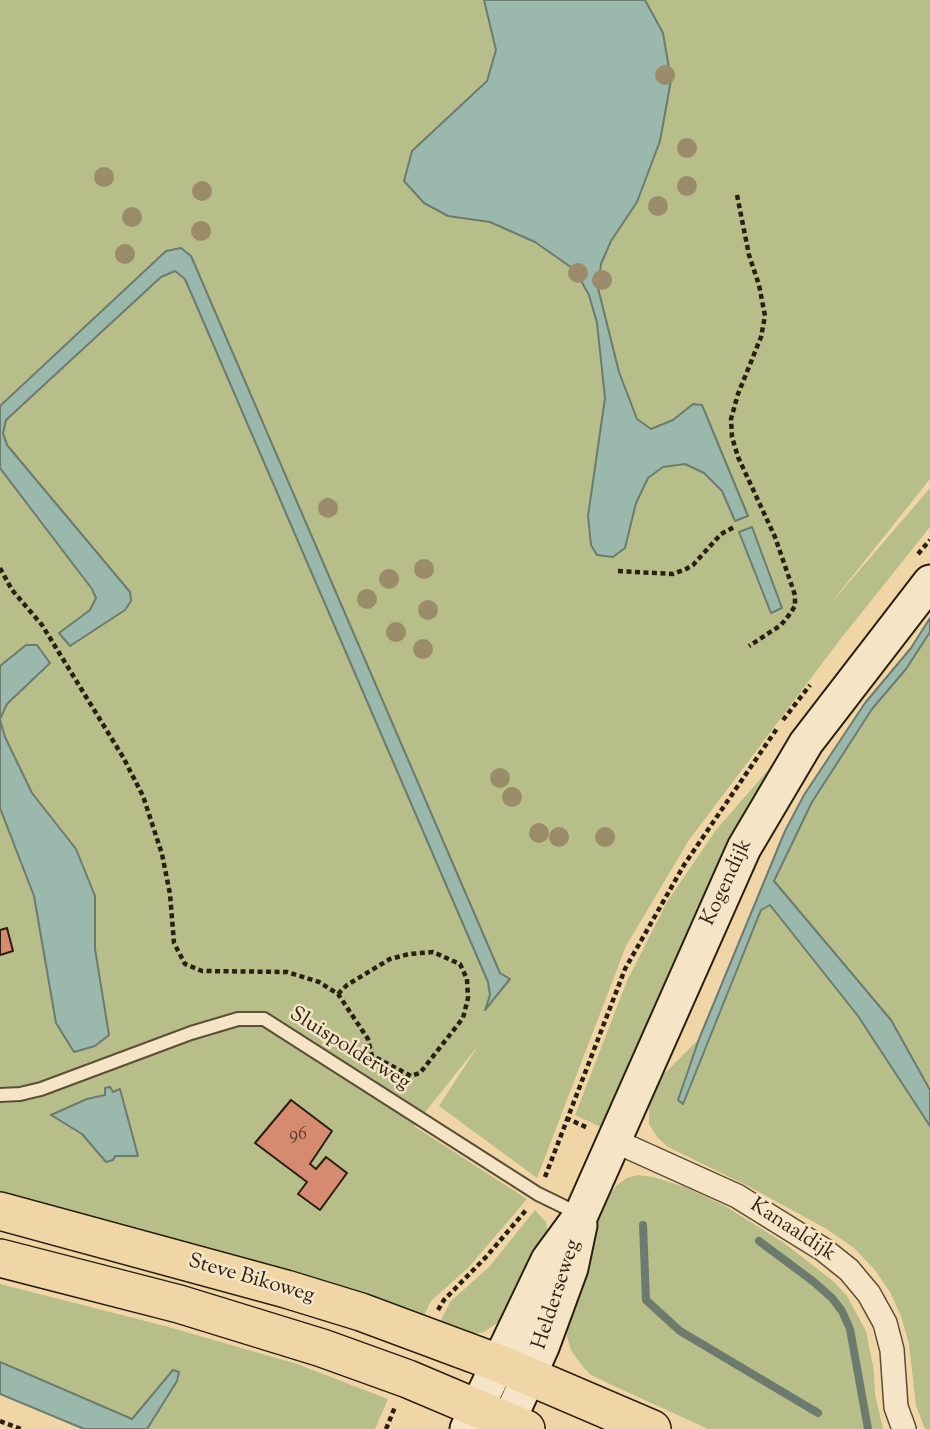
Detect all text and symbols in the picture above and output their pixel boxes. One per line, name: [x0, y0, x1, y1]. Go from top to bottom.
street label: Kogendijk: [697, 836, 759, 930]
street label: Sluispolderweg: [284, 1003, 414, 1097]
house number: 96: [289, 1125, 307, 1147]
street label: Kanaaldijk: [744, 1194, 840, 1268]
street label: Helderseweg: [528, 1237, 588, 1353]
street label: Steve Bikoweg: [185, 1250, 317, 1310]

